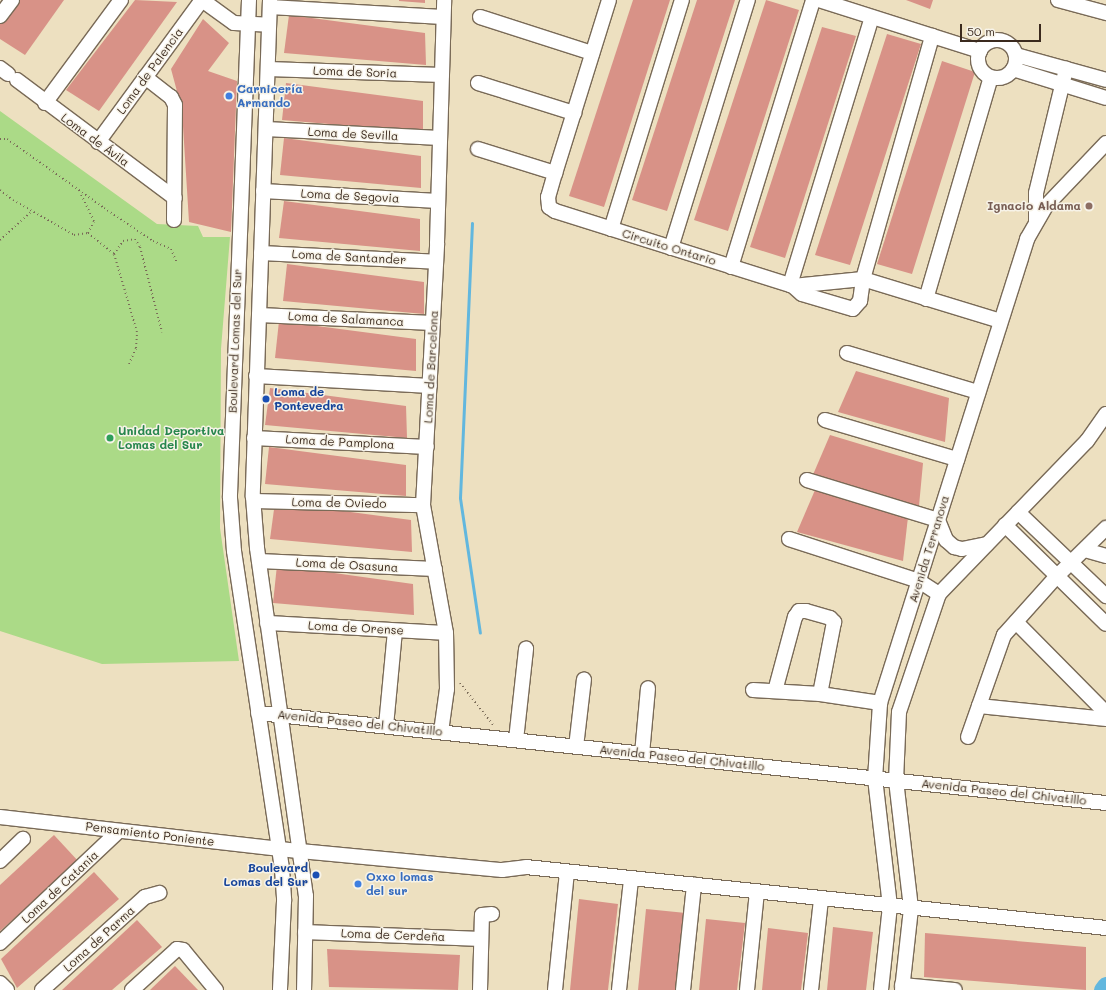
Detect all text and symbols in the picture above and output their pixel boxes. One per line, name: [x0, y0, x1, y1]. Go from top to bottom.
scale bar: [962, 16, 1043, 42]
text: 50 m: [967, 23, 995, 39]
street label: Loma de Palencia: [114, 25, 186, 117]
street label: Loma de Soria: [313, 63, 397, 81]
place label: Carnicería Armando: [237, 82, 303, 110]
marker: Carnicería Armando: [224, 91, 234, 101]
street label: Loma de Ávila: [58, 110, 132, 170]
street label: Loma de Sevilla: [307, 124, 399, 144]
street label: Loma de Segovia: [300, 186, 400, 206]
place label: Ignacio Aldama: [987, 199, 1081, 213]
marker: Ignacio Aldama: [1084, 201, 1094, 211]
street label: Circuito Ontario: [620, 226, 718, 268]
street label: Loma de Santander: [291, 247, 407, 267]
street label: Boulevard Lomas del Sur: [225, 269, 245, 413]
street label: Loma de Salamanca: [288, 309, 404, 329]
street label: Loma de Barcelona: [421, 310, 441, 424]
place label: Loma de Pontevedra: [274, 385, 344, 413]
marker: Loma de Pontevedra: [261, 394, 271, 404]
place label: Unidad Deportiva Lomas del Sur: [118, 424, 224, 452]
street label: Loma de Pamplona: [285, 432, 395, 452]
marker: Unidad Deportiva Lomas del Sur: [105, 433, 115, 443]
street label: Avenida Terranova: [906, 494, 952, 604]
street label: Loma de Oviedo: [291, 495, 387, 511]
street label: Loma de Osasuna: [295, 555, 399, 575]
street label: Loma de Orense: [308, 618, 404, 638]
street label: Avenida Paseo del Chivatillo: [277, 707, 443, 739]
street label: Avenida Paseo del Chivatillo: [599, 742, 765, 774]
street label: Avenida Paseo del Chivatillo: [921, 776, 1087, 808]
street label: Pensamiento Poniente: [85, 819, 215, 849]
street label: Loma de Catania: [19, 848, 101, 926]
place label: Boulevard Lomas del Sur: [224, 861, 308, 889]
marker: Boulevard Lomas del Sur: [311, 870, 321, 880]
place label: Oxxo lomas del sur: [366, 870, 433, 898]
marker: Oxxo lomas del sur: [353, 879, 363, 889]
street label: Loma de Parma: [60, 903, 138, 975]
street label: Loma de Cerdeña: [341, 926, 445, 944]

